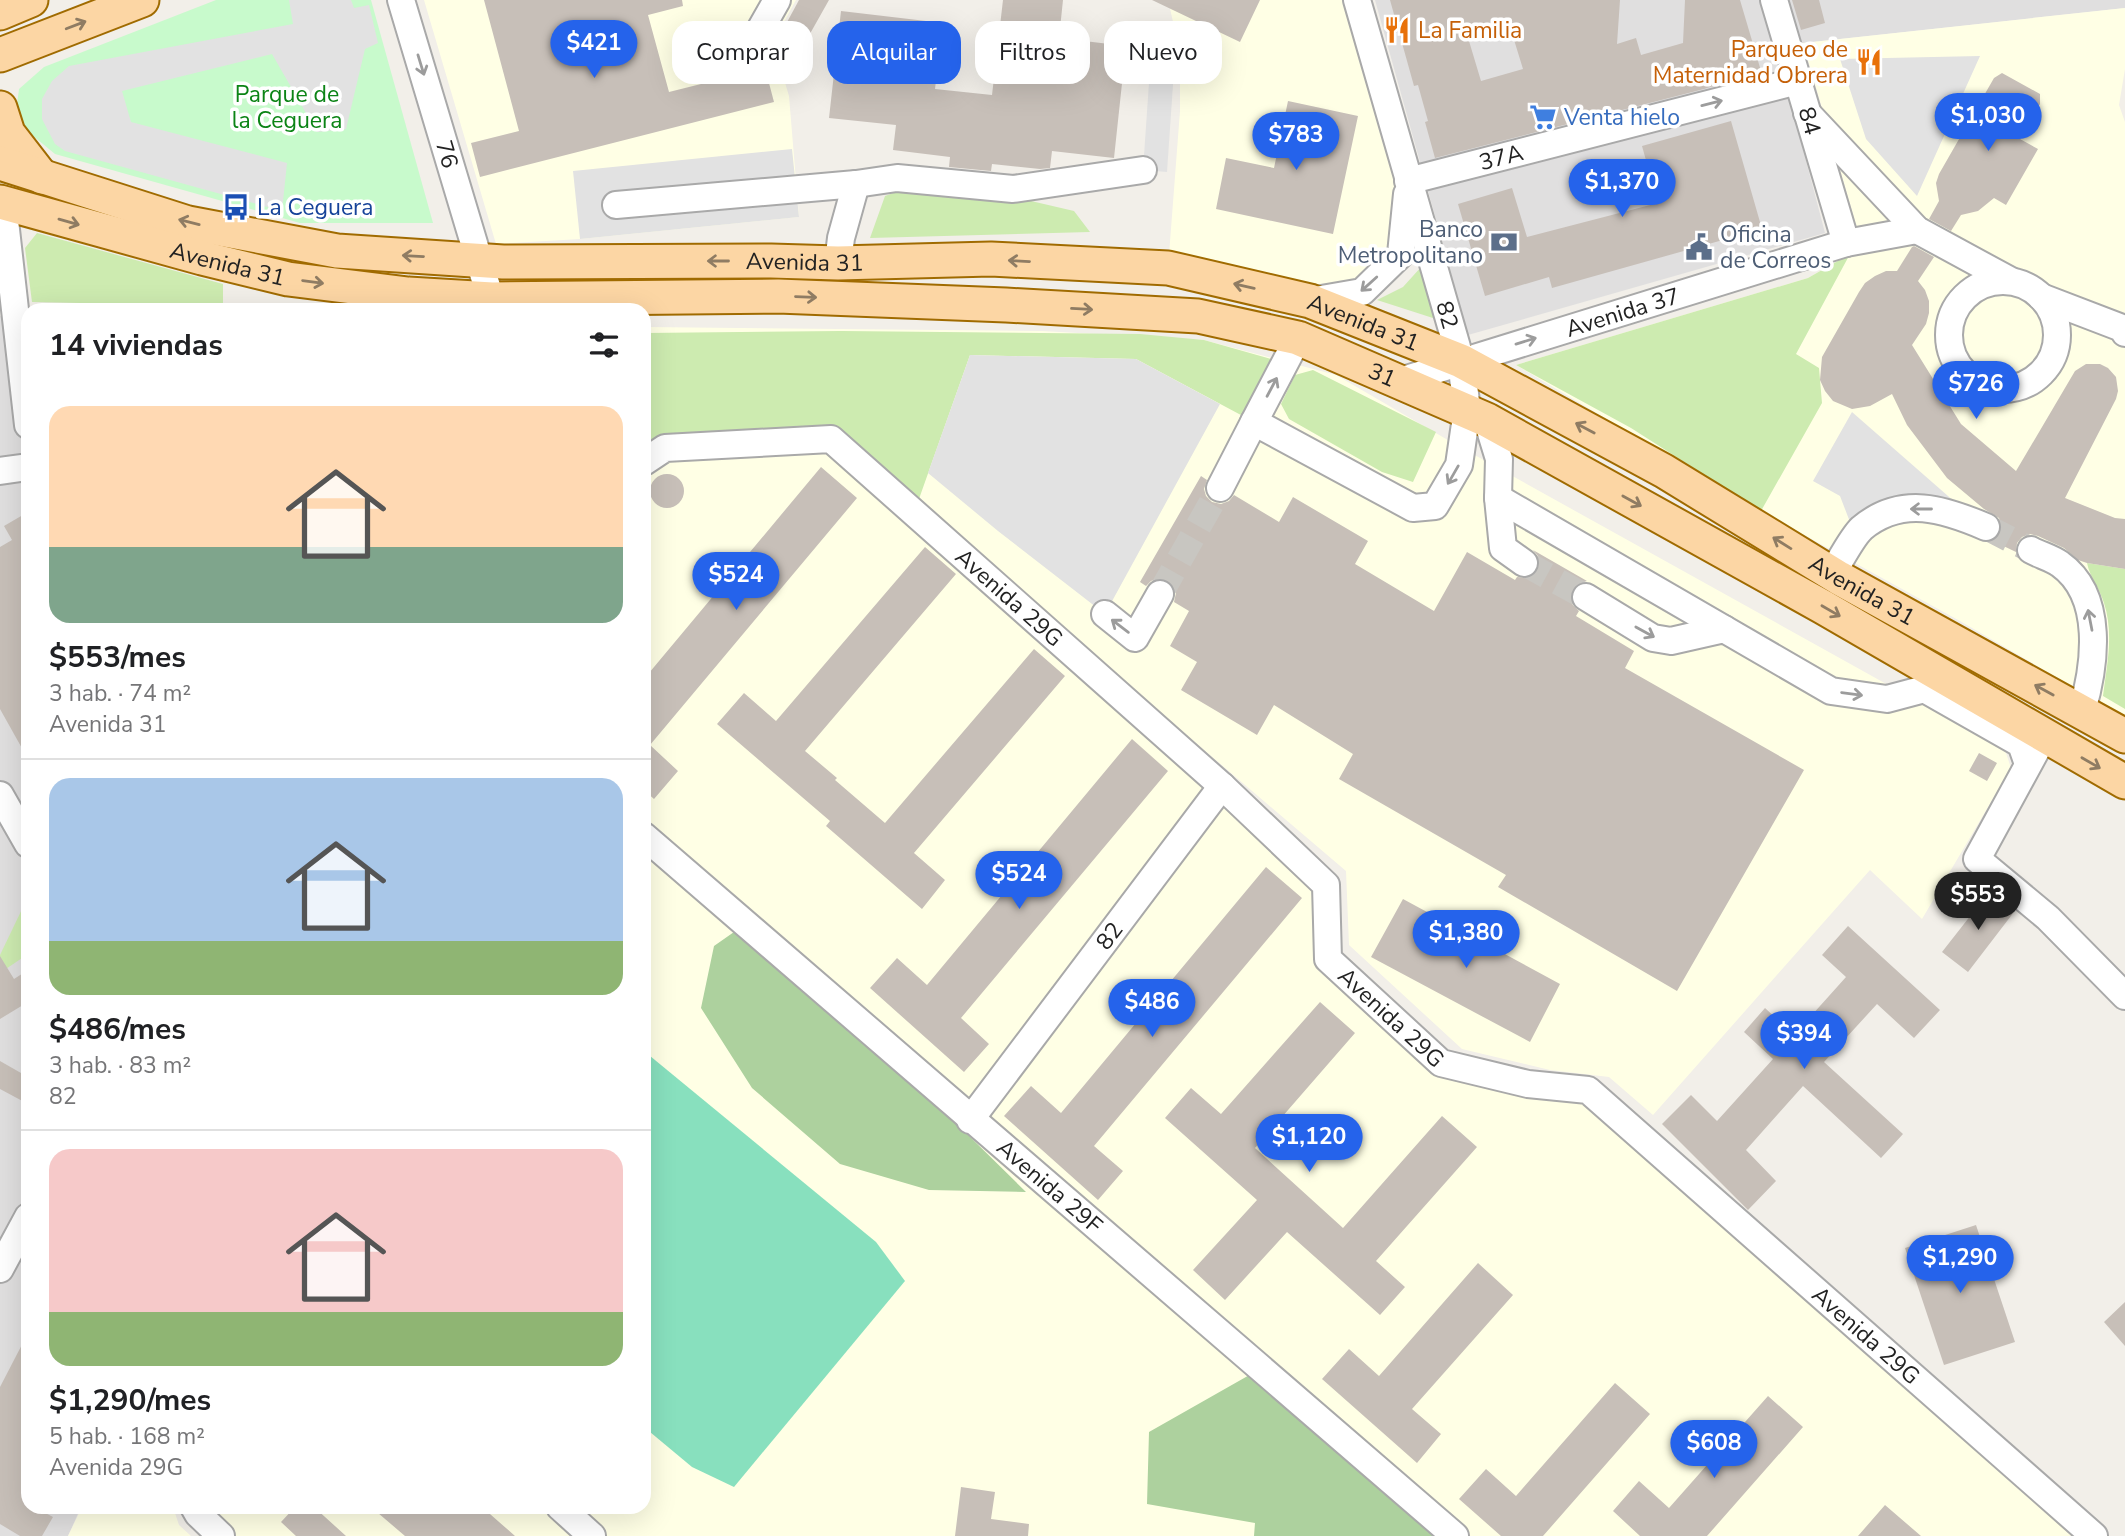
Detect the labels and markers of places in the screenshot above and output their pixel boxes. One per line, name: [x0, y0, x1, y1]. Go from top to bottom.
restaurant icon: La Familia: [1382, 15, 1412, 45]
place label: La Familia: [1418, 15, 1522, 46]
pin: $421: [553, 20, 635, 80]
place label: Parqueo de Maternidad Obrera: [1653, 34, 1848, 91]
restaurant icon: Parqueo de Maternidad Obrera: [1854, 47, 1884, 77]
pin: $1,030: [1931, 94, 2045, 153]
supermarket icon: Venta hielo: [1528, 102, 1558, 132]
place label: Venta hielo: [1563, 102, 1680, 133]
pin: $783: [1255, 113, 1337, 172]
pin: $1,370: [1565, 160, 1679, 219]
bus stop icon: La Ceguera: [221, 192, 251, 222]
place label: La Ceguera: [257, 192, 373, 223]
place label: Banco Metropolitano: [1338, 214, 1483, 271]
place label: Oficina de Correos: [1720, 219, 1831, 276]
bank icon: Banco Metropolitano: [1489, 227, 1519, 257]
public building icon: Oficina de Correos: [1684, 232, 1714, 262]
pin: $726: [1935, 362, 2017, 421]
pin: $524: [695, 552, 777, 612]
pin: $524: [978, 852, 1060, 911]
pin: $553: [1937, 872, 2019, 932]
pin: $1,380: [1409, 911, 1523, 970]
pin: $486: [1111, 979, 1193, 1039]
pin: $394: [1763, 1012, 1845, 1071]
pin: $1,120: [1252, 1114, 1366, 1174]
pin: $1,290: [1903, 1236, 2017, 1295]
pin: $608: [1673, 1420, 1755, 1480]

